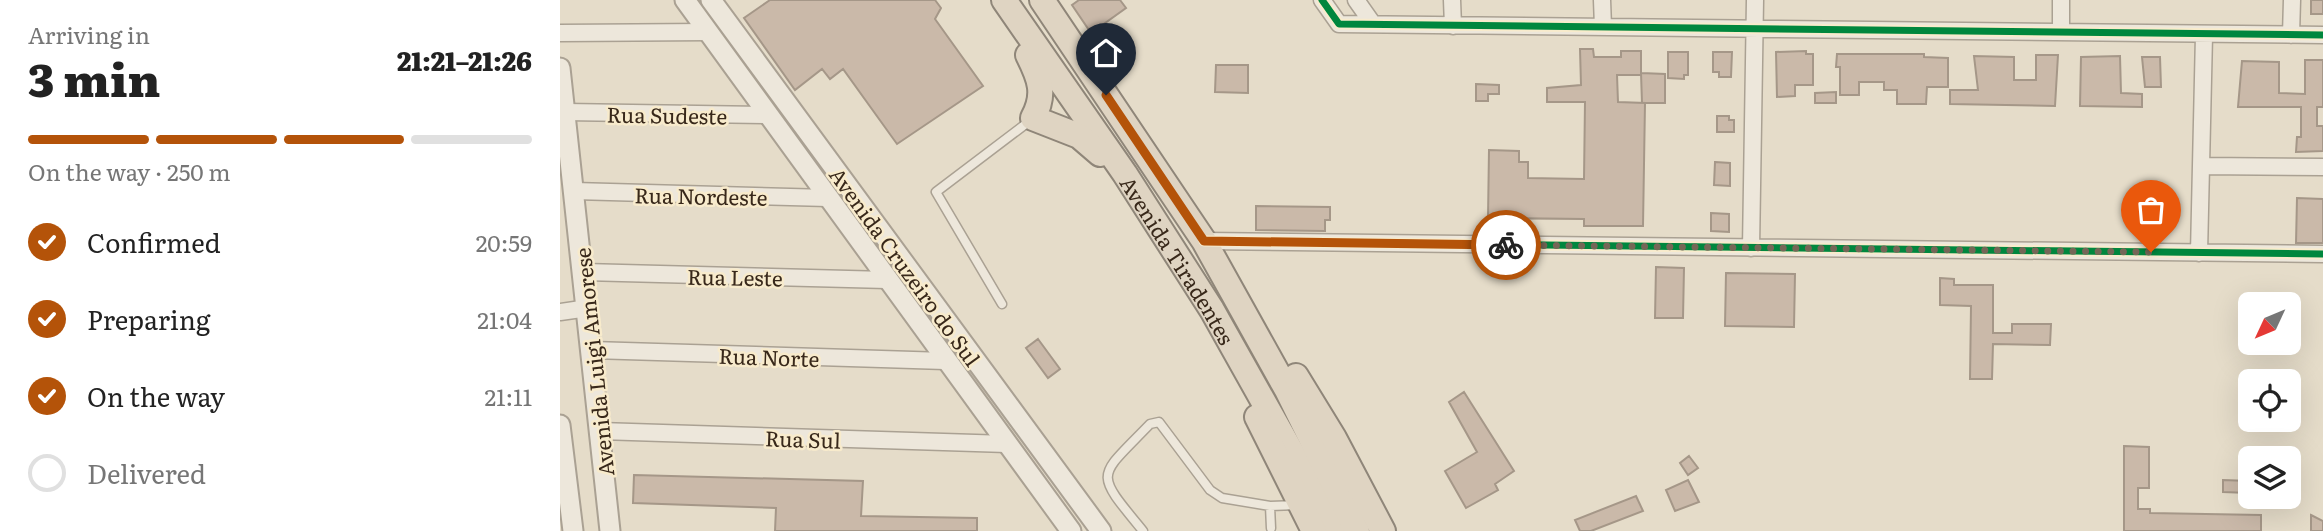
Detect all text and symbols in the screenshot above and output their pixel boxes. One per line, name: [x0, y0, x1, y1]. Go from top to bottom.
text: Arriving in: [28, 17, 150, 51]
pin: [1076, 23, 1136, 95]
icon: home: [1087, 34, 1125, 72]
text: 21:21–21:26: [397, 40, 532, 79]
text: 3 min: [28, 43, 160, 111]
street label: Rua Sudeste: [606, 97, 728, 131]
text: On the way · 250 m: [28, 154, 231, 188]
street label: Avenida Cruzeiro do Sul: [823, 160, 989, 372]
street label: Avenida Tiradentes: [1114, 169, 1243, 350]
street label: Rua Nordeste: [634, 178, 768, 212]
pin: [2121, 180, 2181, 252]
icon: bag: [2132, 191, 2170, 229]
courier: [1471, 210, 1541, 280]
text: Confirmed: [87, 222, 221, 261]
icon: check: [28, 223, 66, 261]
text: 20:59: [476, 225, 532, 259]
icon: bike: [1487, 226, 1525, 264]
street label: Avenida Luigi Amorese: [566, 246, 620, 478]
street label: Rua Leste: [687, 260, 783, 292]
north arrow: [2238, 292, 2301, 355]
map controls: [2238, 292, 2301, 509]
text: Preparing: [87, 299, 210, 338]
icon: check: [28, 300, 66, 338]
text: 21:04: [477, 302, 532, 336]
street label: Rua Norte: [718, 339, 820, 373]
button: locate: [2238, 369, 2301, 432]
text: On the way: [87, 376, 225, 415]
icon: check: [28, 377, 66, 415]
text: 21:11: [485, 379, 532, 413]
street label: Rua Sul: [765, 421, 841, 455]
button: layers: [2238, 446, 2301, 509]
text: Delivered: [87, 453, 206, 492]

